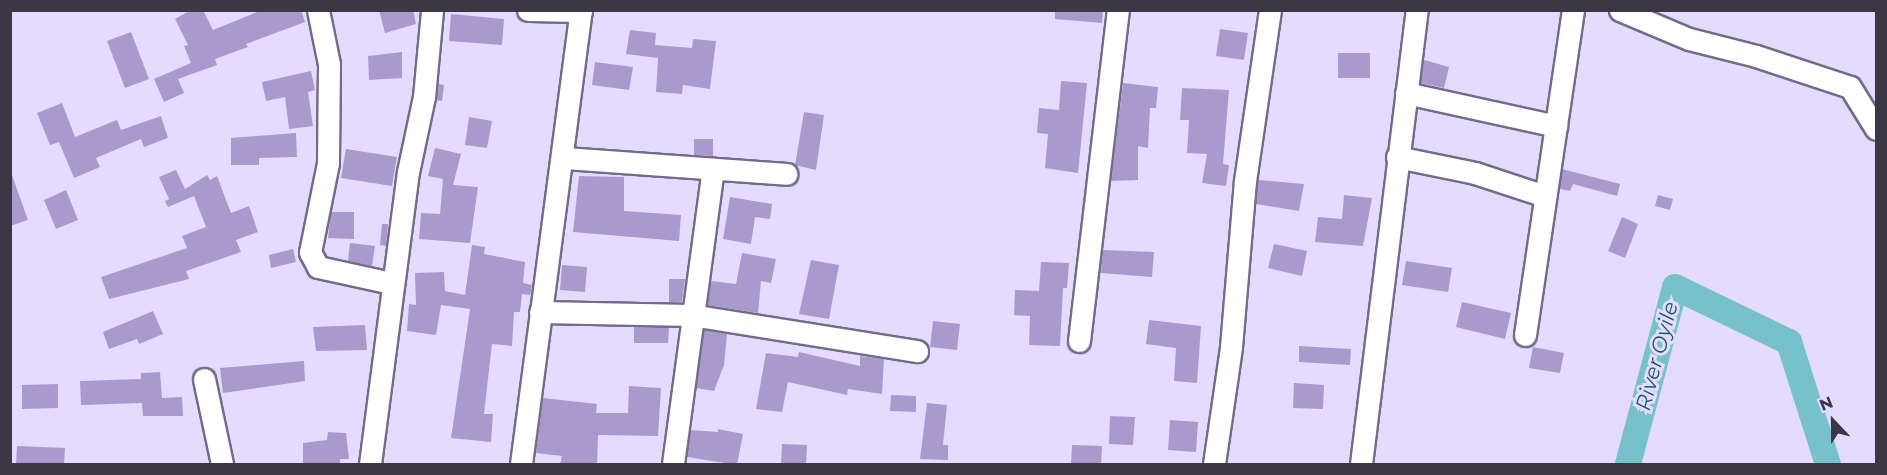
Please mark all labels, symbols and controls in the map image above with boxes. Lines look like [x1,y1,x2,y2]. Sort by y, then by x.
water label: River Oyile [1630,299,1684,413]
north arrow [1803,391,1863,451]
text: N [1817,393,1836,415]

